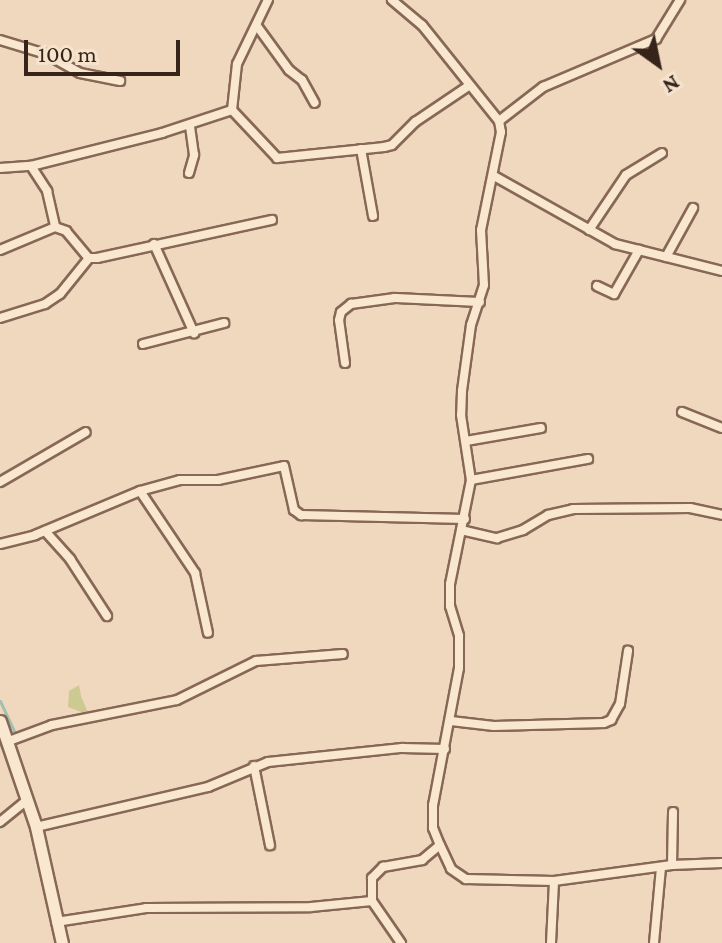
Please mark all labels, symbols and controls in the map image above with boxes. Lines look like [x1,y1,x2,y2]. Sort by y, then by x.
scale bar [28,24,184,74]
north arrow [618,24,698,104]
text: 100 m [38,40,97,67]
text: N [658,70,684,99]

